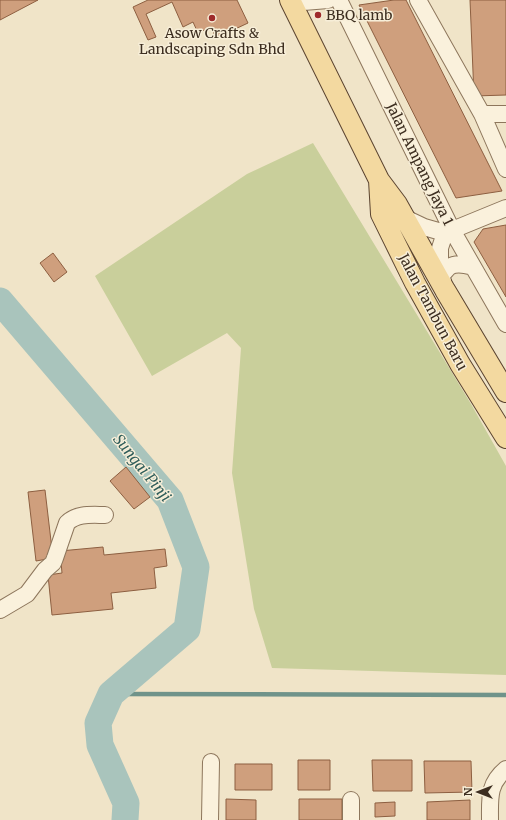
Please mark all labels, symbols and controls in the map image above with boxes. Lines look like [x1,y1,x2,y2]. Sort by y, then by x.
place label: BBQ lamb [326,6,392,24]
marker: BBQ lamb [313,10,323,20]
marker: Asow Crafts & Landscaping Sdn Bhd [207,13,217,23]
place label: Asow Crafts & Landscaping Sdn Bhd [139,24,286,58]
street label: Jalan Ampang Jaya 1 [382,99,458,229]
street label: Jalan Tambun Baru [394,250,471,374]
water label: Sungai Pinji [109,430,175,505]
north arrow [458,772,498,812]
text: N [461,787,475,796]

